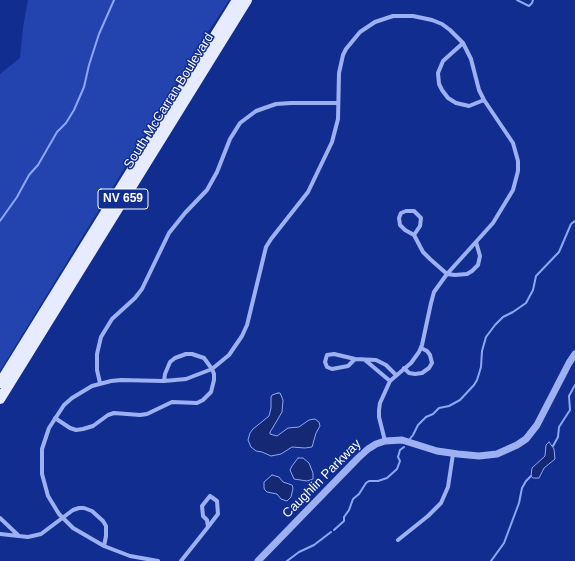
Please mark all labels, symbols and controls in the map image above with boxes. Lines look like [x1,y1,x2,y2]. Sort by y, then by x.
street label: South McCarran Boulevard [121,30,217,172]
road number: NV 659 [98,189,148,209]
street label: Caughlin Parkway [279,436,365,522]

